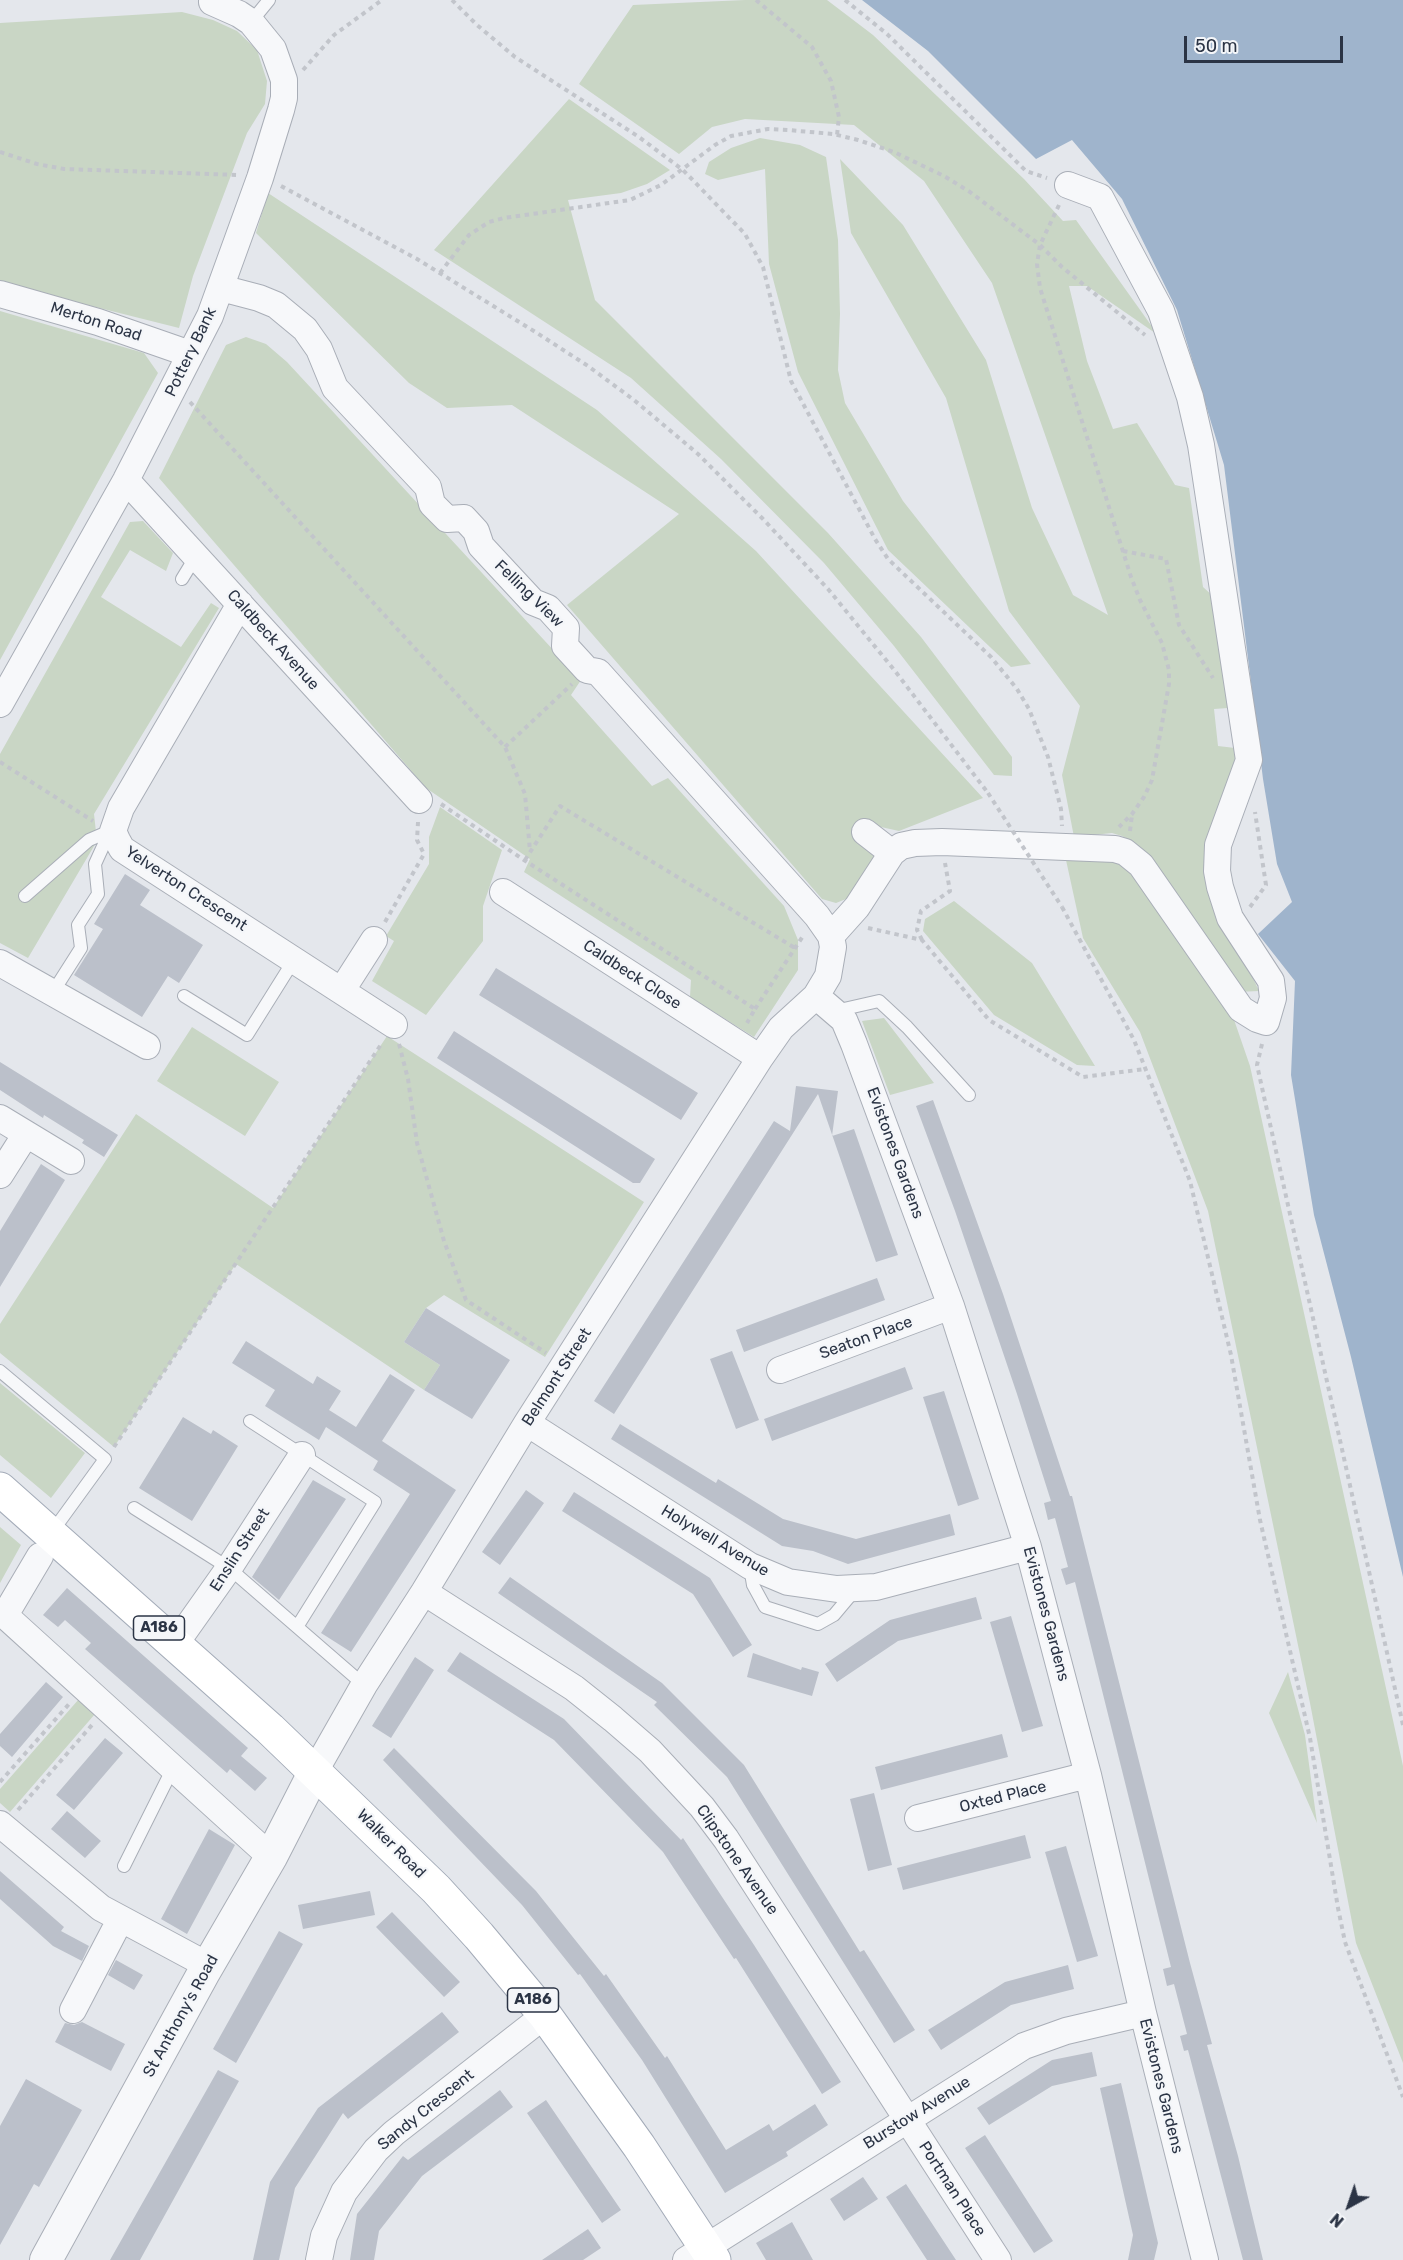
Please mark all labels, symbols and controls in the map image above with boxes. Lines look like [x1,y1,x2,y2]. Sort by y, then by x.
scale bar [1187,24,1346,62]
text: 50 m [1195,35,1238,57]
street label: Merton Road [48,298,144,346]
street label: Pottery Bank [161,304,221,400]
street label: Felling View [490,556,568,632]
street label: Caldbeck Avenue [223,586,323,694]
street label: Yelverton Crescent [121,842,251,936]
street label: Caldbeck Close [579,936,685,1014]
street label: Evistones Gardens [862,1085,928,1221]
street label: Seaton Place [817,1312,915,1364]
street label: Belmont Street [518,1324,596,1430]
street label: Holywell Avenue [657,1501,773,1581]
street label: Enslin Street [206,1505,274,1595]
street label: Evistones Gardens [1019,1545,1073,1683]
road number: A186 [134,1616,184,1640]
street label: Oxted Place [958,1777,1048,1817]
street label: Clipstone Avenue [692,1801,782,1919]
street label: Walker Road [352,1805,430,1883]
street label: St Anthony's Road [139,1951,223,2081]
road number: A186 [508,1988,558,2012]
street label: Evistones Gardens [1135,2016,1187,2156]
street label: Sandy Crescent [374,2065,478,2155]
street label: Burstow Avenue [860,2072,974,2154]
street label: Portman Place [914,2138,990,2240]
north arrow [1319,2176,1379,2236]
text: N [1327,2209,1348,2231]

